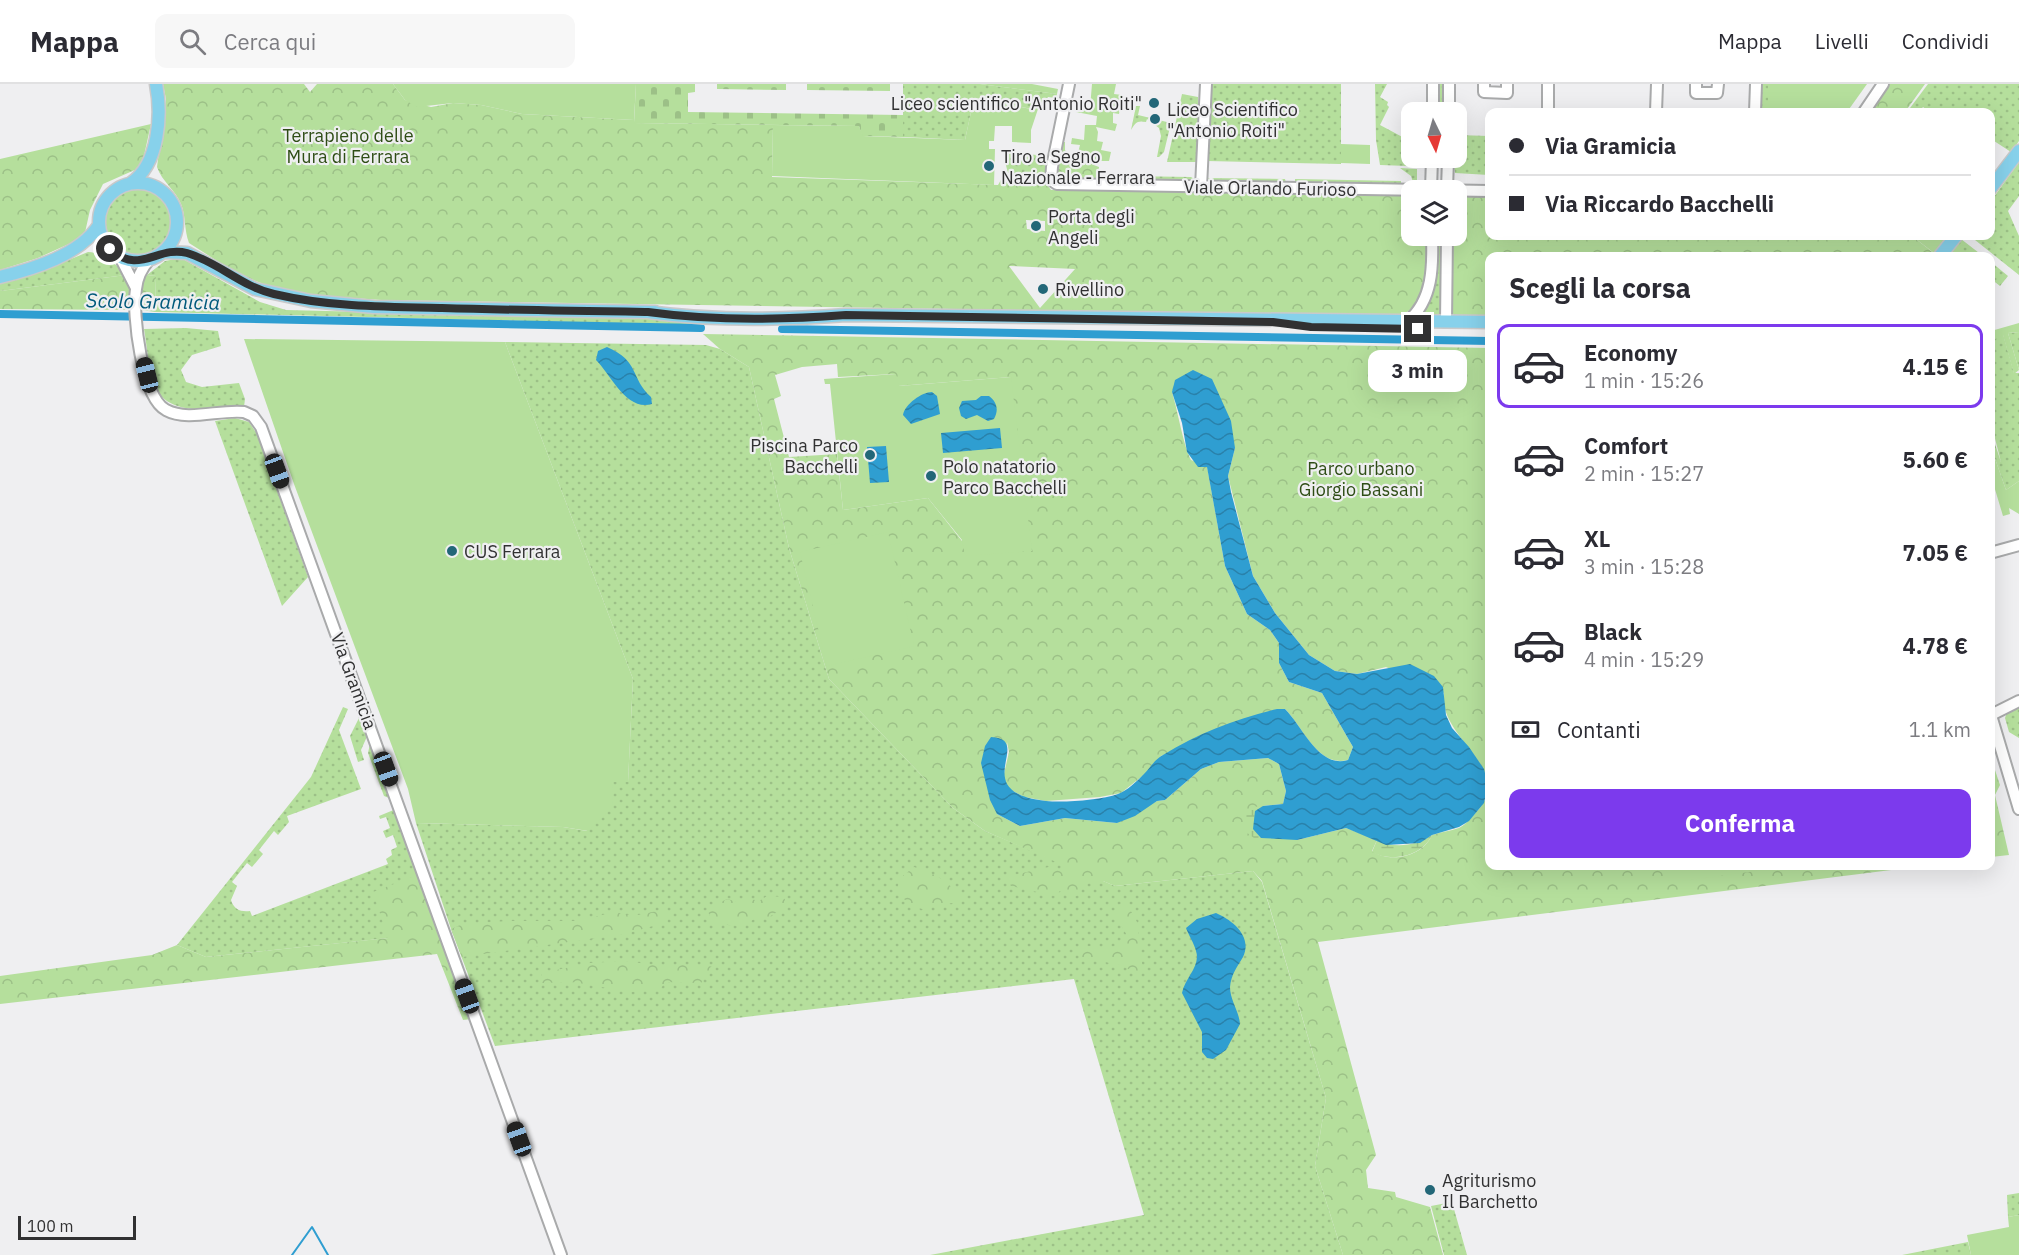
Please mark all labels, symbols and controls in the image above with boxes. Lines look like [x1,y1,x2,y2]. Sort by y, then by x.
search box [155,14,575,68]
text: Mappa [30,23,119,60]
icon: search [176,25,209,58]
text: Cerca qui [224,27,316,56]
text: Mappa [1718,27,1782,55]
text: Livelli [1815,27,1869,55]
text: Condividi [1902,27,1989,55]
place label: Liceo scientifico "Antonio Roiti" [891,92,1142,115]
marker: Liceo scientifico "Antonio Roiti" [1147,96,1161,110]
place label: Liceo Scientifico "Antonio Roiti" [1167,98,1298,142]
north arrow [1401,102,1467,168]
map controls [1401,102,1467,246]
marker: Liceo Scientifico "Antonio Roiti" [1148,112,1162,126]
park label: Terrapieno delle Mura di Ferrara [282,124,414,168]
text: Via Gramicia [1545,131,1676,160]
place label: Tiro a Segno Nazionale - Ferrara [1001,145,1155,189]
marker: Tiro a Segno Nazionale - Ferrara [982,159,996,173]
street label: Viale Orlando Furioso [1183,175,1357,201]
button: layers [1401,180,1467,246]
text: Via Riccardo Bacchelli [1545,189,1774,218]
place label: Porta degli Angeli [1048,205,1135,249]
marker: Porta degli Angeli [1029,219,1043,233]
route start [96,235,123,262]
text: Scegli la corsa [1509,270,1691,305]
place label: Rivellino [1055,278,1124,301]
marker: Rivellino [1036,282,1050,296]
water label: Scolo Gramicia [86,286,220,316]
route end [1404,315,1431,342]
text: Economy [1584,338,1678,367]
icon: car [1512,339,1566,393]
callout: 3 min [1368,350,1468,392]
text: 4.15 € [1903,352,1968,381]
car [134,355,160,395]
text: 3 min [1391,357,1444,384]
text: 1 min · 15:26 [1584,367,1704,394]
text: Comfort [1584,431,1668,460]
icon: car [1512,432,1566,486]
place label: Piscina Parco Bacchelli [750,434,858,478]
text: 5.60 € [1903,445,1968,474]
marker: Piscina Parco Bacchelli [863,448,877,462]
car [262,451,292,491]
place label: Polo natatorio Parco Bacchelli [943,455,1067,499]
park label: Parco urbano Giorgio Bassani [1299,457,1423,501]
text: 2 min · 15:27 [1584,460,1704,487]
marker: Polo natatorio Parco Bacchelli [924,469,938,483]
text: XL [1584,524,1610,553]
icon: car [1512,525,1566,579]
text: 7.05 € [1903,538,1968,567]
place label: CUS Ferrara [464,540,561,563]
marker: CUS Ferrara [445,544,459,558]
text: 3 min · 15:28 [1584,553,1704,580]
text: Black [1584,617,1642,646]
icon: car [1512,618,1566,672]
street label: Via Gramicia [326,629,382,733]
text: 4.78 € [1903,631,1968,660]
text: 4 min · 15:29 [1584,646,1704,673]
icon: cash [1509,713,1542,746]
text: Contanti [1557,715,1641,744]
text: 1.1 km [1909,716,1971,743]
car [371,749,401,789]
button: Conferma [1509,789,1971,858]
car [452,976,482,1016]
car [504,1119,534,1159]
place label: Agriturismo Il Barchetto [1442,1169,1538,1213]
marker: Agriturismo Il Barchetto [1423,1183,1437,1197]
scale bar [18,1213,136,1240]
text: 100 m [27,1216,74,1236]

